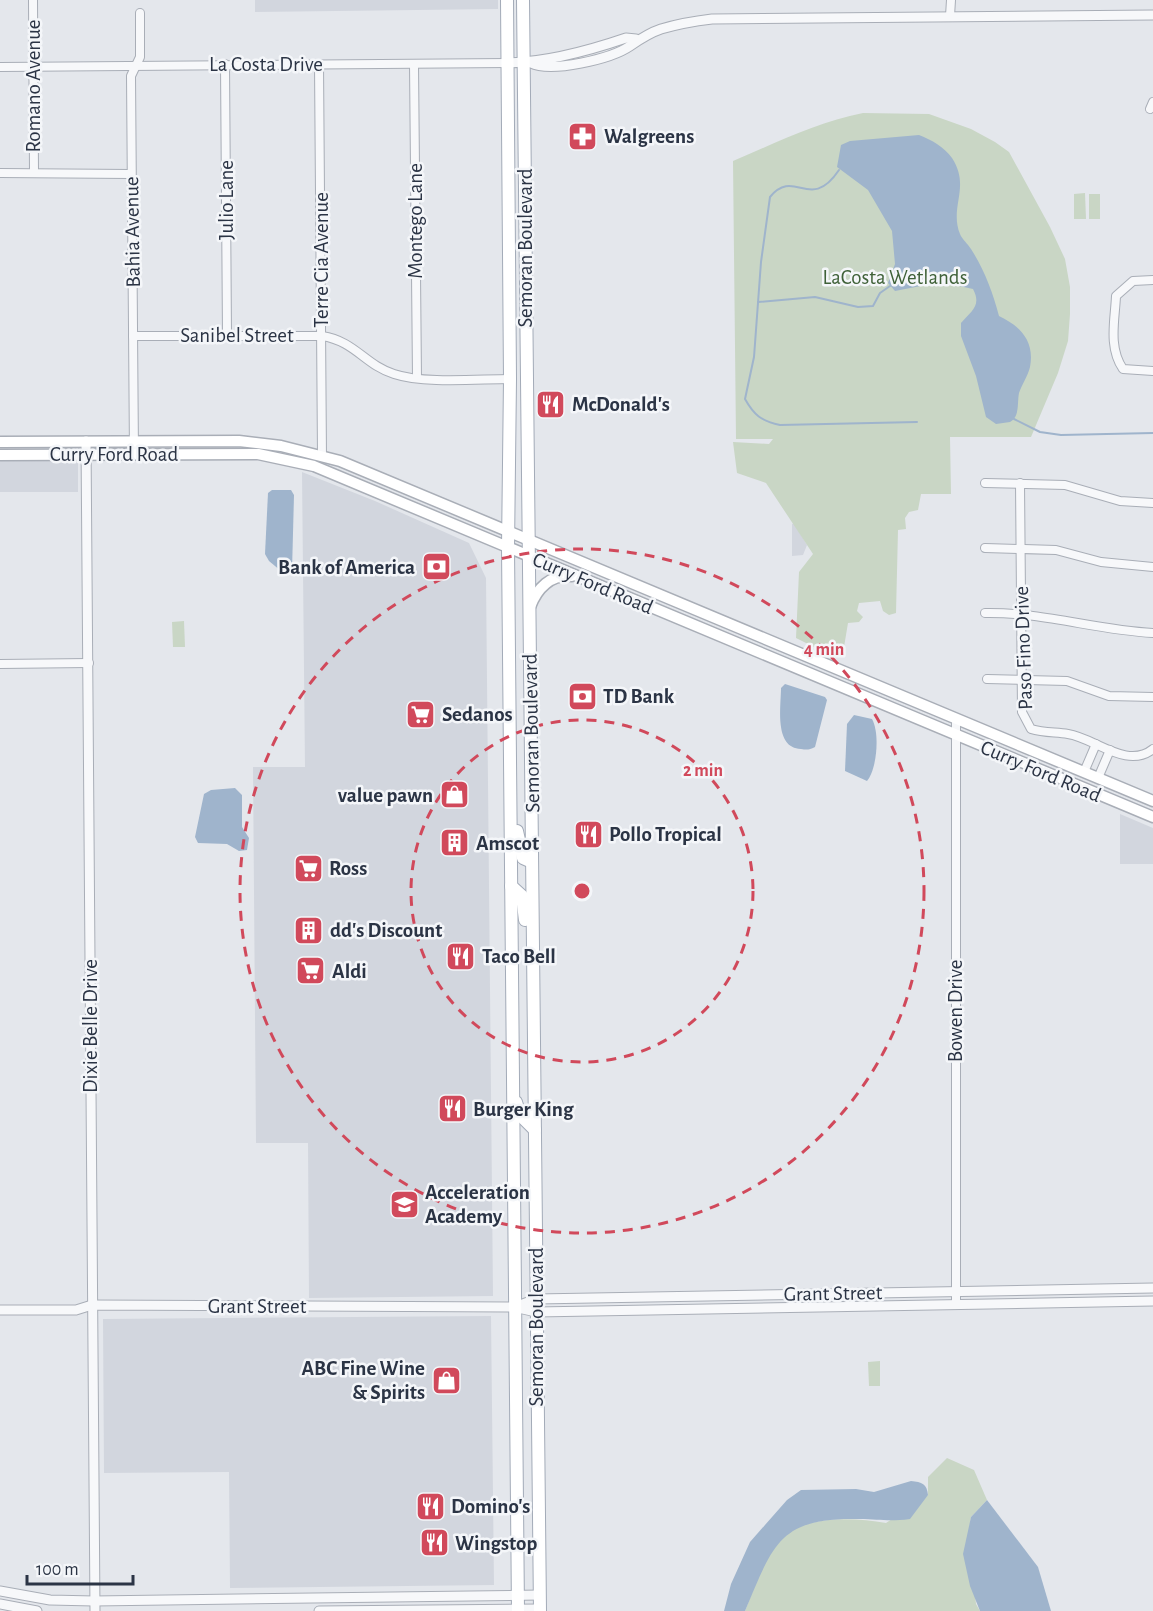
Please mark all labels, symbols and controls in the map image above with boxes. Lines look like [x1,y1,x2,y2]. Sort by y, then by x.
street label: Romano Avenue [23,19,44,153]
street label: La Costa Drive [209,54,323,75]
pharmacy icon: Walgreens [567,120,599,152]
place label: Walgreens [604,126,694,147]
street label: Julio Lane [216,160,237,240]
street label: Montego Lane [405,163,426,279]
street label: Semoran Boulevard [515,168,536,328]
street label: Bahia Avenue [121,176,144,288]
street label: Terre Cia Avenue [311,192,332,328]
park label: LaCosta Wetlands [823,267,967,288]
street label: Sanibel Street [180,325,294,346]
restaurant icon: McDonald's [535,388,567,420]
place label: McDonald's [572,394,670,415]
street label: Curry Ford Road [50,444,178,465]
street label: Curry Ford Road [529,549,656,618]
bank icon: Bank of America [420,551,452,583]
place label: Bank of America [278,557,415,578]
street label: Paso Fino Drive [1011,586,1036,710]
text: 4 min [804,641,844,659]
street label: Semoran Boulevard [520,653,543,813]
bank icon: TD Bank [566,680,598,712]
place label: TD Bank [603,686,675,707]
supermarket icon: Sedanos [405,698,437,730]
place label: Sedanos [442,704,513,725]
street label: Curry Ford Road [977,737,1104,806]
text: 2 min [683,762,723,780]
shop icon: value pawn [438,779,470,811]
place label: value pawn [338,785,433,806]
restaurant icon: Pollo Tropical [572,818,604,850]
place label: Pollo Tropical [609,824,722,845]
building icon: Amscot [439,827,471,859]
place label: Amscot [476,833,539,854]
supermarket icon: Ross [292,852,324,884]
place label: Ross [329,858,367,879]
centre of rings [572,881,592,901]
building icon: dd's Discount [293,914,325,946]
place label: dd's Discount [330,920,442,941]
restaurant icon: Taco Bell [445,940,477,972]
place label: Taco Bell [482,946,556,967]
supermarket icon: Aldi [295,955,327,987]
street label: Dixie Belle Drive [80,959,101,1093]
street label: Bowen Drive [945,960,966,1062]
place label: Aldi [332,961,367,982]
restaurant icon: Burger King [436,1093,468,1125]
place label: Burger King [473,1099,574,1120]
place label: Acceleration Academy [425,1182,530,1227]
school or university icon: Acceleration Academy [388,1188,420,1220]
street label: Semoran Boulevard [526,1247,547,1407]
street label: Grant Street [783,1282,883,1305]
street label: Grant Street [208,1296,307,1317]
place label: ABC Fine Wine & Spirits [301,1358,425,1403]
shop icon: ABC Fine Wine & Spirits [430,1364,462,1396]
restaurant icon: Domino's [414,1490,446,1522]
place label: Domino's [451,1496,530,1517]
restaurant icon: Wingstop [418,1527,450,1559]
place label: Wingstop [455,1533,537,1554]
scale bar [27,1548,134,1586]
text: 100 m [36,1561,79,1579]

